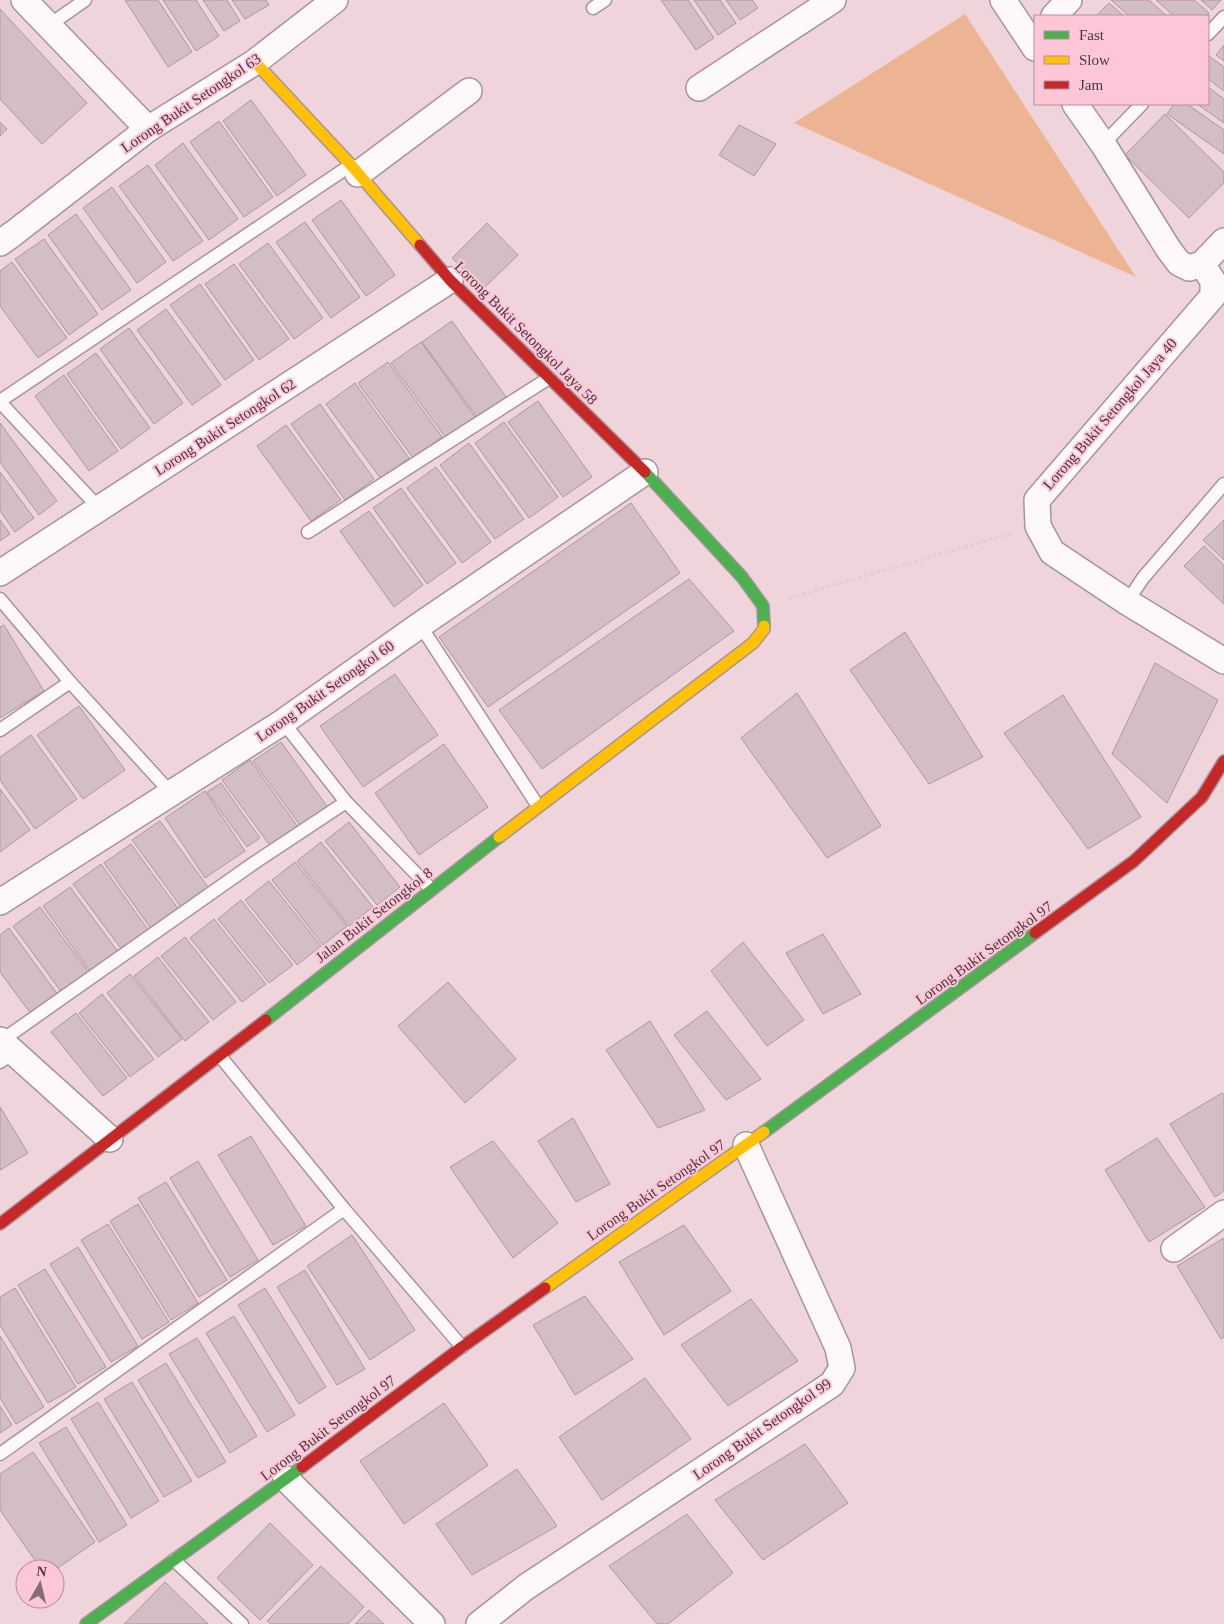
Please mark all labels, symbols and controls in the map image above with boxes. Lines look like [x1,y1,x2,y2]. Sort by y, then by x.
legend [1034,15,1209,105]
text: Fast [1079,27,1105,43]
street label: Lorong Bukit Setongkol 63 [118,50,264,156]
text: Slow [1079,52,1110,68]
text: Jam [1079,77,1103,93]
street label: Lorong Bukit Setongkol Jaya 58 [451,258,601,408]
street label: Lorong Bukit Setongkol Jaya 40 [1040,335,1180,493]
street label: Lorong Bukit Setongkol 62 [152,375,298,479]
street label: Lorong Bukit Setongkol 60 [253,637,397,745]
street label: Jalan Bukit Setongkol 8 [312,864,436,966]
street label: Lorong Bukit Setongkol 97 [913,898,1056,1008]
street label: Lorong Bukit Setongkol 97 [584,1136,728,1244]
street label: Lorong Bukit Setongkol 97 [257,1372,399,1484]
street label: Lorong Bukit Setongkol 99 [690,1375,834,1483]
north arrow [15,1559,65,1609]
text: N [36,1563,48,1580]

